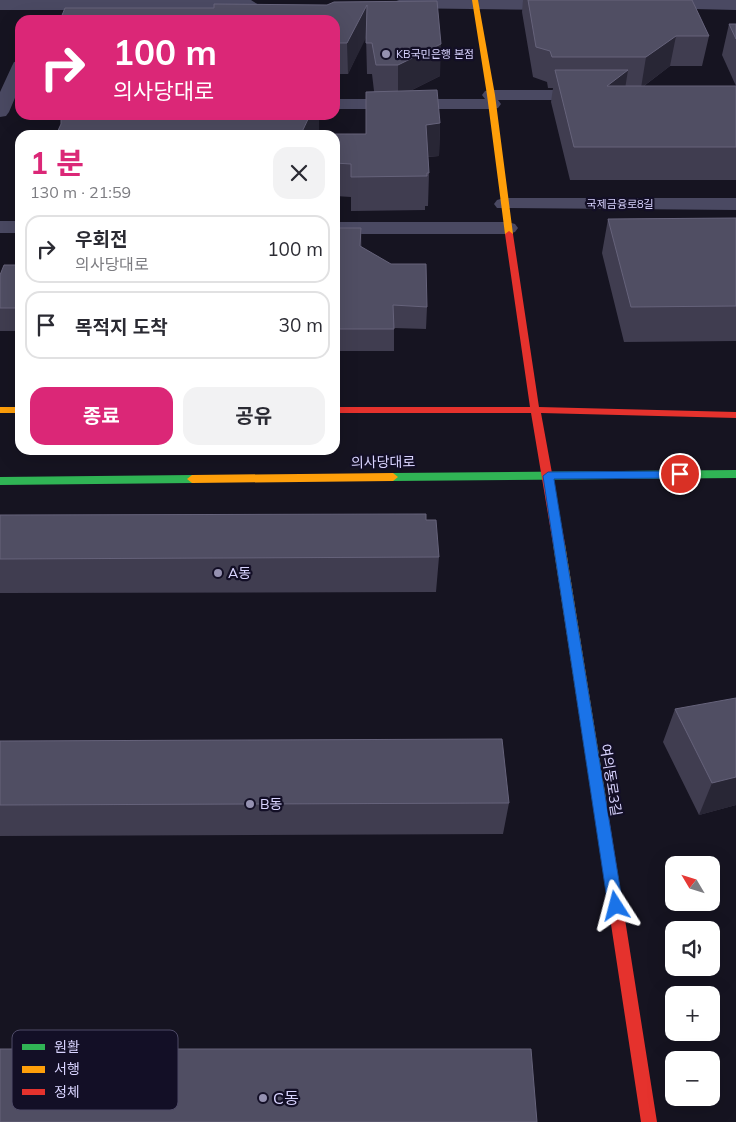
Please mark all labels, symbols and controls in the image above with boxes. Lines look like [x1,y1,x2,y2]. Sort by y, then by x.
text: 100 m [113,30,217,74]
icon: right [30,35,95,100]
place label: KB국민은행 본점 [396,47,474,61]
marker: KB국민은행 본점 [380,48,392,60]
text: 의사당대로 [113,77,214,105]
text: 1 분 [30,144,84,182]
button: close [273,147,325,199]
text: 130 m · 21:59 [30,182,131,202]
street label: 국제금융로8길 [586,197,654,211]
text: 우회전 [75,227,127,251]
icon: right [32,235,60,263]
text: 100 m [267,237,323,261]
text: 의사당대로 [75,254,149,274]
icon: arrive [32,311,60,339]
text: 30 m [279,313,323,337]
text: 목적지 도착 [75,315,168,339]
button: 종료 [30,387,173,445]
button: 공유 [183,387,325,445]
street label: 의사당대로 [351,452,415,472]
pin [659,453,701,495]
icon: arrive [666,460,694,488]
place label: A동 [228,564,251,582]
marker: A동 [212,567,224,579]
street label: 여의동로3길 [596,743,626,817]
place label: B동 [260,795,283,813]
marker: B동 [244,798,256,810]
north arrow [665,856,720,911]
map controls [665,856,720,1106]
position arrow [589,879,641,931]
button: sound [665,921,720,976]
button: + [665,986,720,1041]
legend [12,1030,178,1110]
text: 원활 [54,1038,80,1056]
button: − [665,1051,720,1106]
text: 서행 [54,1060,80,1078]
text: 정체 [54,1083,80,1101]
place label: C동 [273,1088,299,1108]
marker: C동 [257,1092,269,1104]

